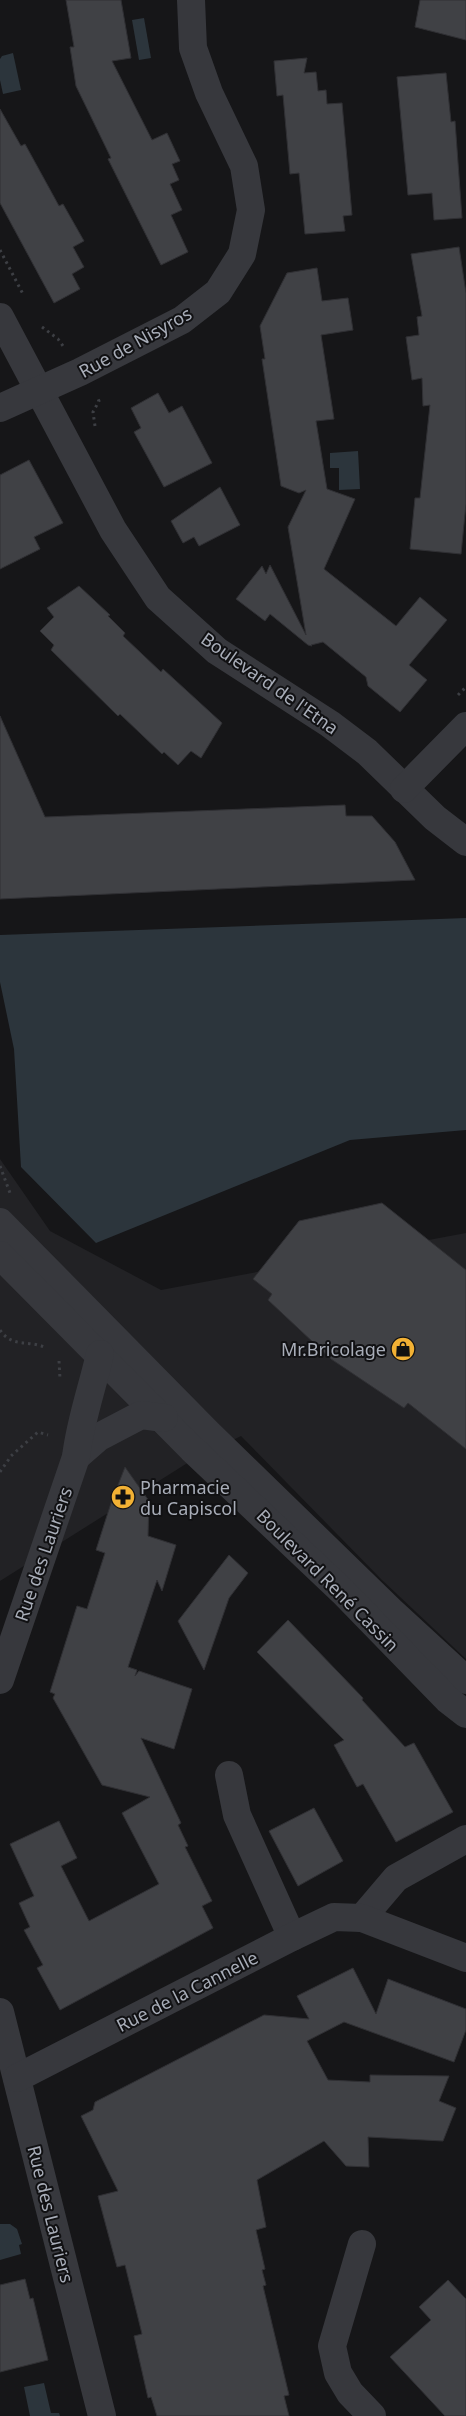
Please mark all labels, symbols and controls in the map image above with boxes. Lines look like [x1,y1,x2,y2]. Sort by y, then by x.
street label: Rue de Nisyros [74,301,196,383]
street label: Boulevard de l'Etna [197,627,343,739]
shop icon: Mr.Bricolage [390,1336,416,1362]
place label: Mr.Bricolage [281,1337,386,1361]
place label: Pharmacie du Capiscol [140,1475,237,1520]
street label: Rue des Lauriers [9,1484,77,1624]
pharmacy icon: Pharmacie du Capiscol [110,1484,136,1510]
street label: Boulevard René Cassin [252,1504,404,1656]
street label: Rue de la Cannelle [112,1945,262,2037]
street label: Rue des Lauriers [22,2143,80,2285]

